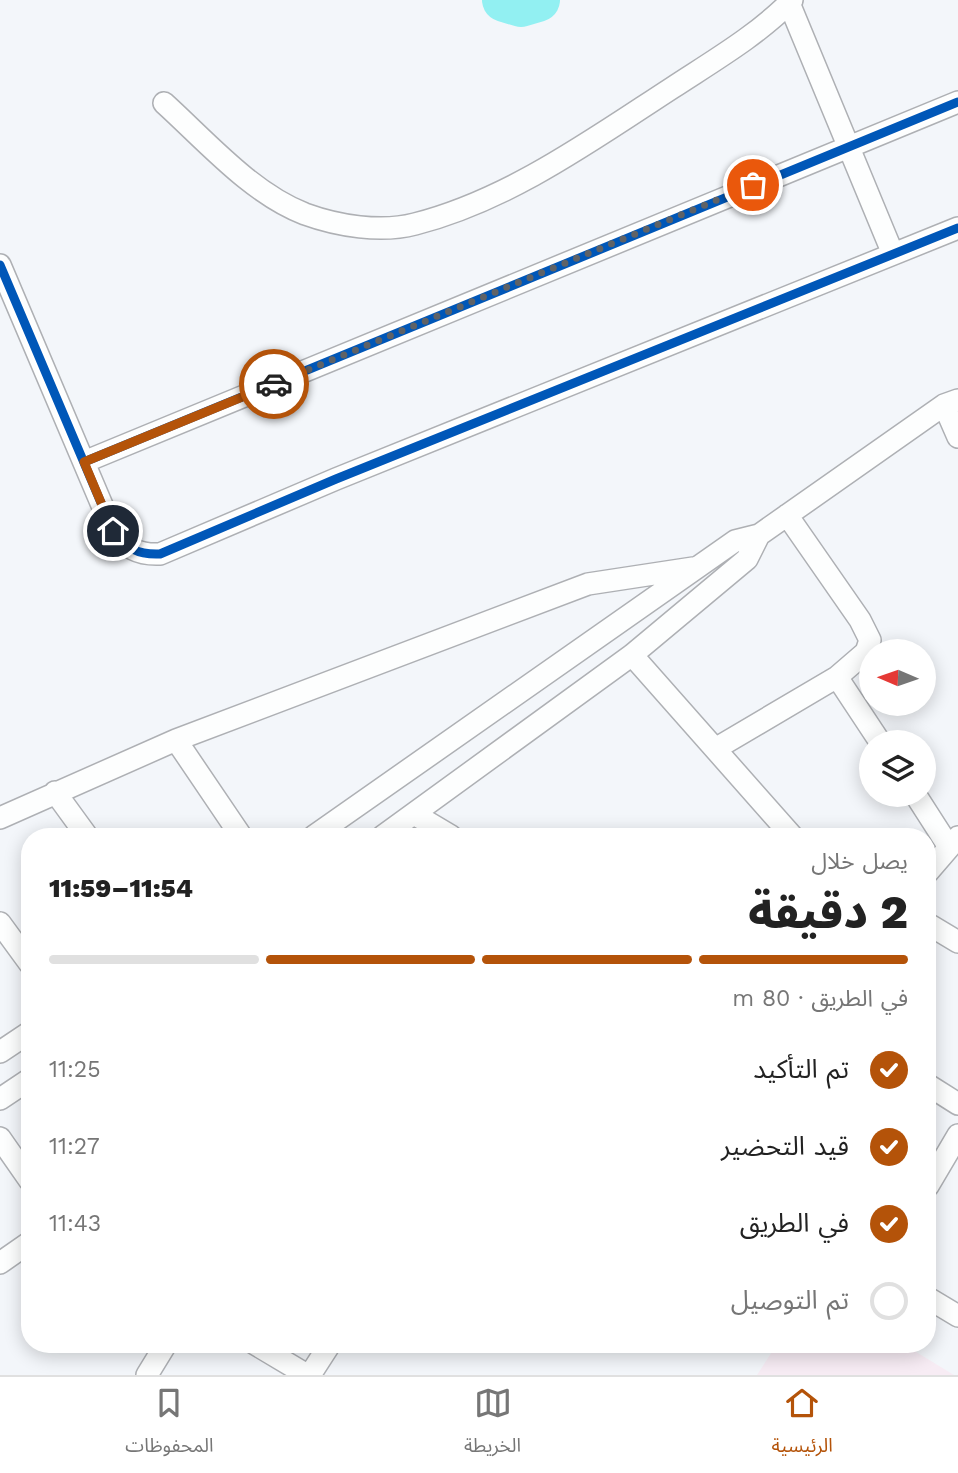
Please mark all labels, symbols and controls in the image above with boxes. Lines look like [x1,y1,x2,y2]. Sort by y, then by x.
pin [723,155,783,215]
icon: bag [734,166,772,204]
courier [239,349,309,419]
icon: car [255,365,293,403]
pin [83,501,143,561]
icon: home [94,512,132,550]
north arrow [859,639,936,716]
map controls [859,639,936,807]
button: layers [859,730,936,807]
text: يصل خلال [811,848,908,875]
text: 11:54–11:59 [49,873,193,903]
text: 2 دقيقة [748,885,908,939]
text: في الطريق · 80 m [732,985,908,1012]
icon: check [870,1051,908,1089]
text: تم التأكيد [753,1054,849,1084]
text: 11:25 [49,1056,101,1083]
icon: check [870,1128,908,1166]
text: قيد التحضير [721,1131,849,1161]
text: 11:27 [49,1133,100,1160]
icon: check [870,1205,908,1243]
text: في الطريق [740,1208,849,1238]
text: 11:43 [49,1210,101,1237]
text: تم التوصيل [731,1285,849,1315]
tab: المحفوظات [125,1384,213,1466]
tab: الخريطة [464,1384,521,1466]
tab: الرئيسية [772,1384,833,1466]

